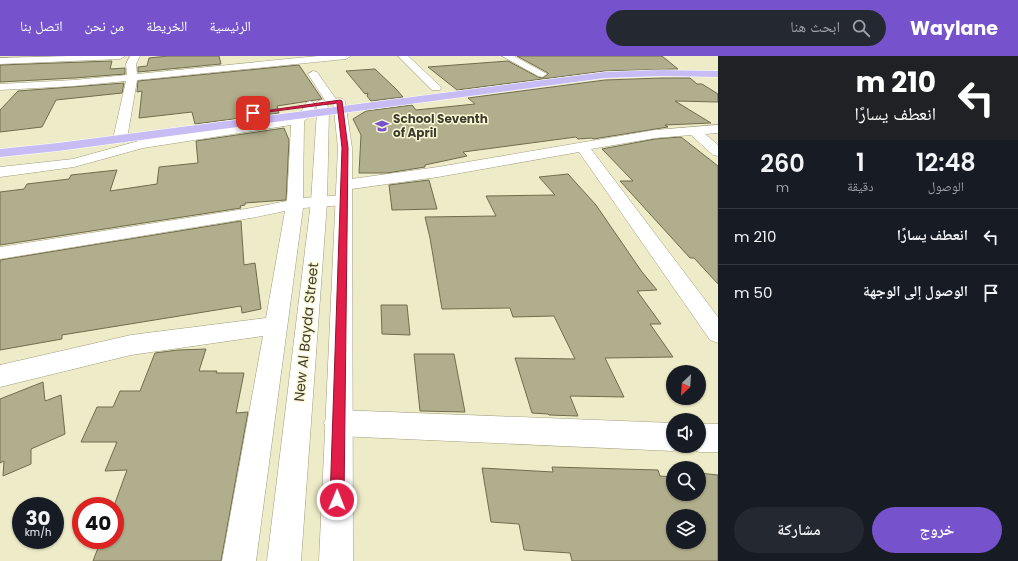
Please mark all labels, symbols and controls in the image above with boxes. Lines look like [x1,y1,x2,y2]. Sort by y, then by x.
search box [606,10,886,46]
text: Waylane [910,15,998,42]
text: اتصل بنا [20,16,63,36]
text: من نحن [85,16,124,36]
text: الخريطة [146,16,187,36]
text: الرئيسية [209,16,251,36]
text: ابحث هنا [790,16,840,37]
icon: search [850,17,872,39]
text: 210 m [856,63,936,102]
icon: left [950,72,1002,124]
pin [236,96,270,130]
text: انعطف يسارًا [855,101,936,126]
icon: arrive [242,102,264,124]
place label: School Seventh of April [393,110,488,141]
school or university icon: School Seventh of April [374,118,390,134]
text: 1 [856,146,865,179]
text: 12:48 [916,146,976,179]
text: 260 [760,147,805,180]
text: دقيقة [847,177,874,196]
text: الوصول [928,177,964,196]
text: m [776,178,789,197]
text: انعطف يسارًا [897,224,968,245]
text: 210 m [734,226,776,247]
icon: left [980,226,1002,248]
street label: New Al Bayda Street [289,261,323,403]
text: الوصول إلى الوجهة [863,280,968,301]
text: 50 m [734,282,772,303]
icon: arrive [980,282,1002,304]
north arrow [666,365,706,405]
map controls [666,365,706,549]
button: sound [666,413,706,453]
button: search [666,461,706,501]
position arrow [316,479,358,521]
speed limit sign: 40 [72,497,124,549]
text: 30 [25,504,51,532]
button: مشاركة [734,507,864,553]
button: خروج [872,507,1002,553]
button: layers [666,509,706,549]
text: km/h [25,525,51,540]

